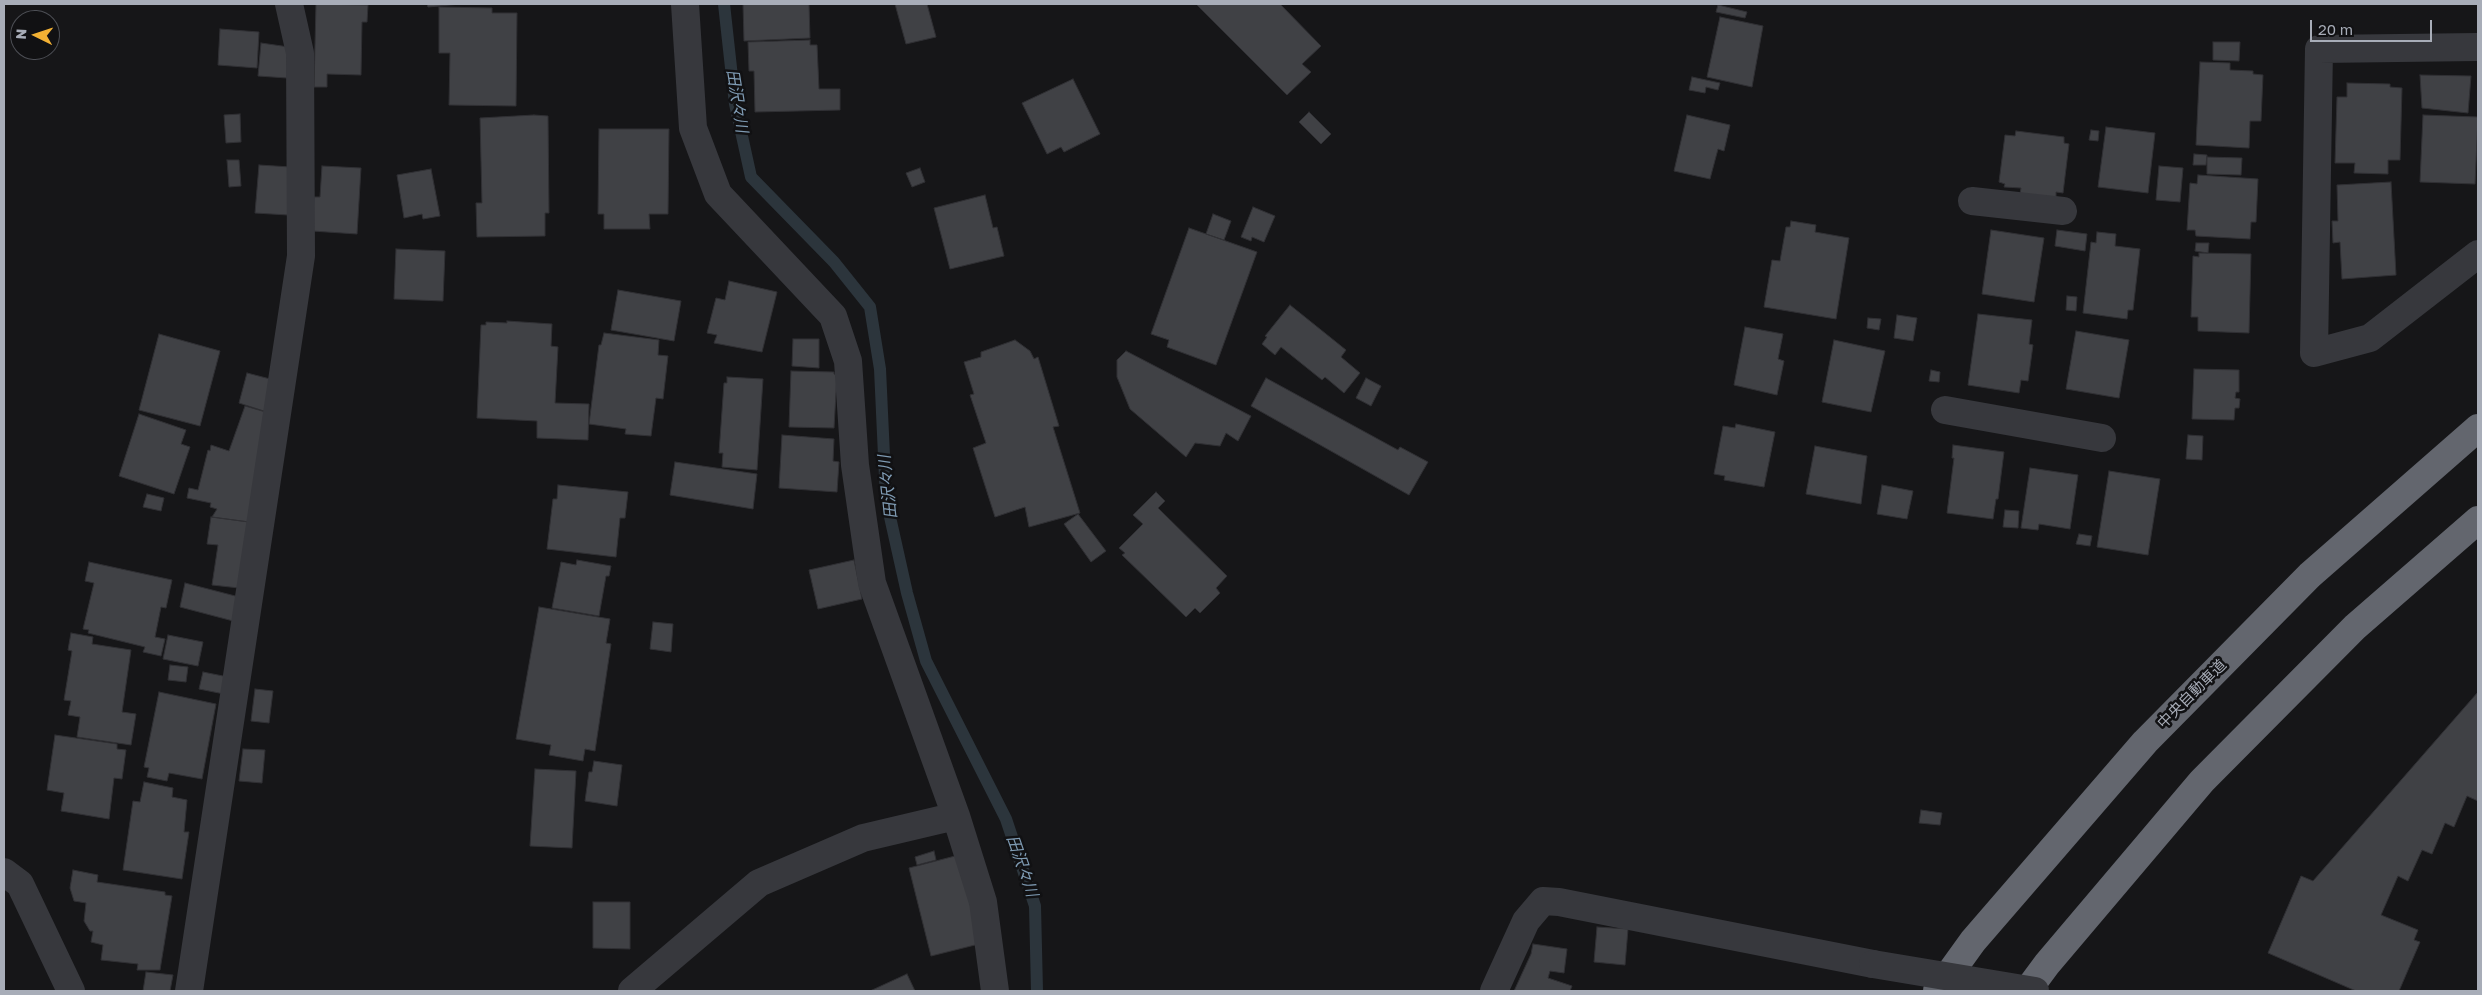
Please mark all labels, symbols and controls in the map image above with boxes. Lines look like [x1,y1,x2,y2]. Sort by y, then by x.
north arrow [10,10,60,60]
scale bar [2312,10,2434,42]
text: 20 m [2318,20,2353,38]
text: N [12,28,29,40]
water label: 田沢々川 [723,68,751,134]
water label: 田沢々川 [875,454,901,520]
street label: 中央自動車道 [2154,656,2230,732]
water label: 田沢々川 [1003,833,1041,899]

